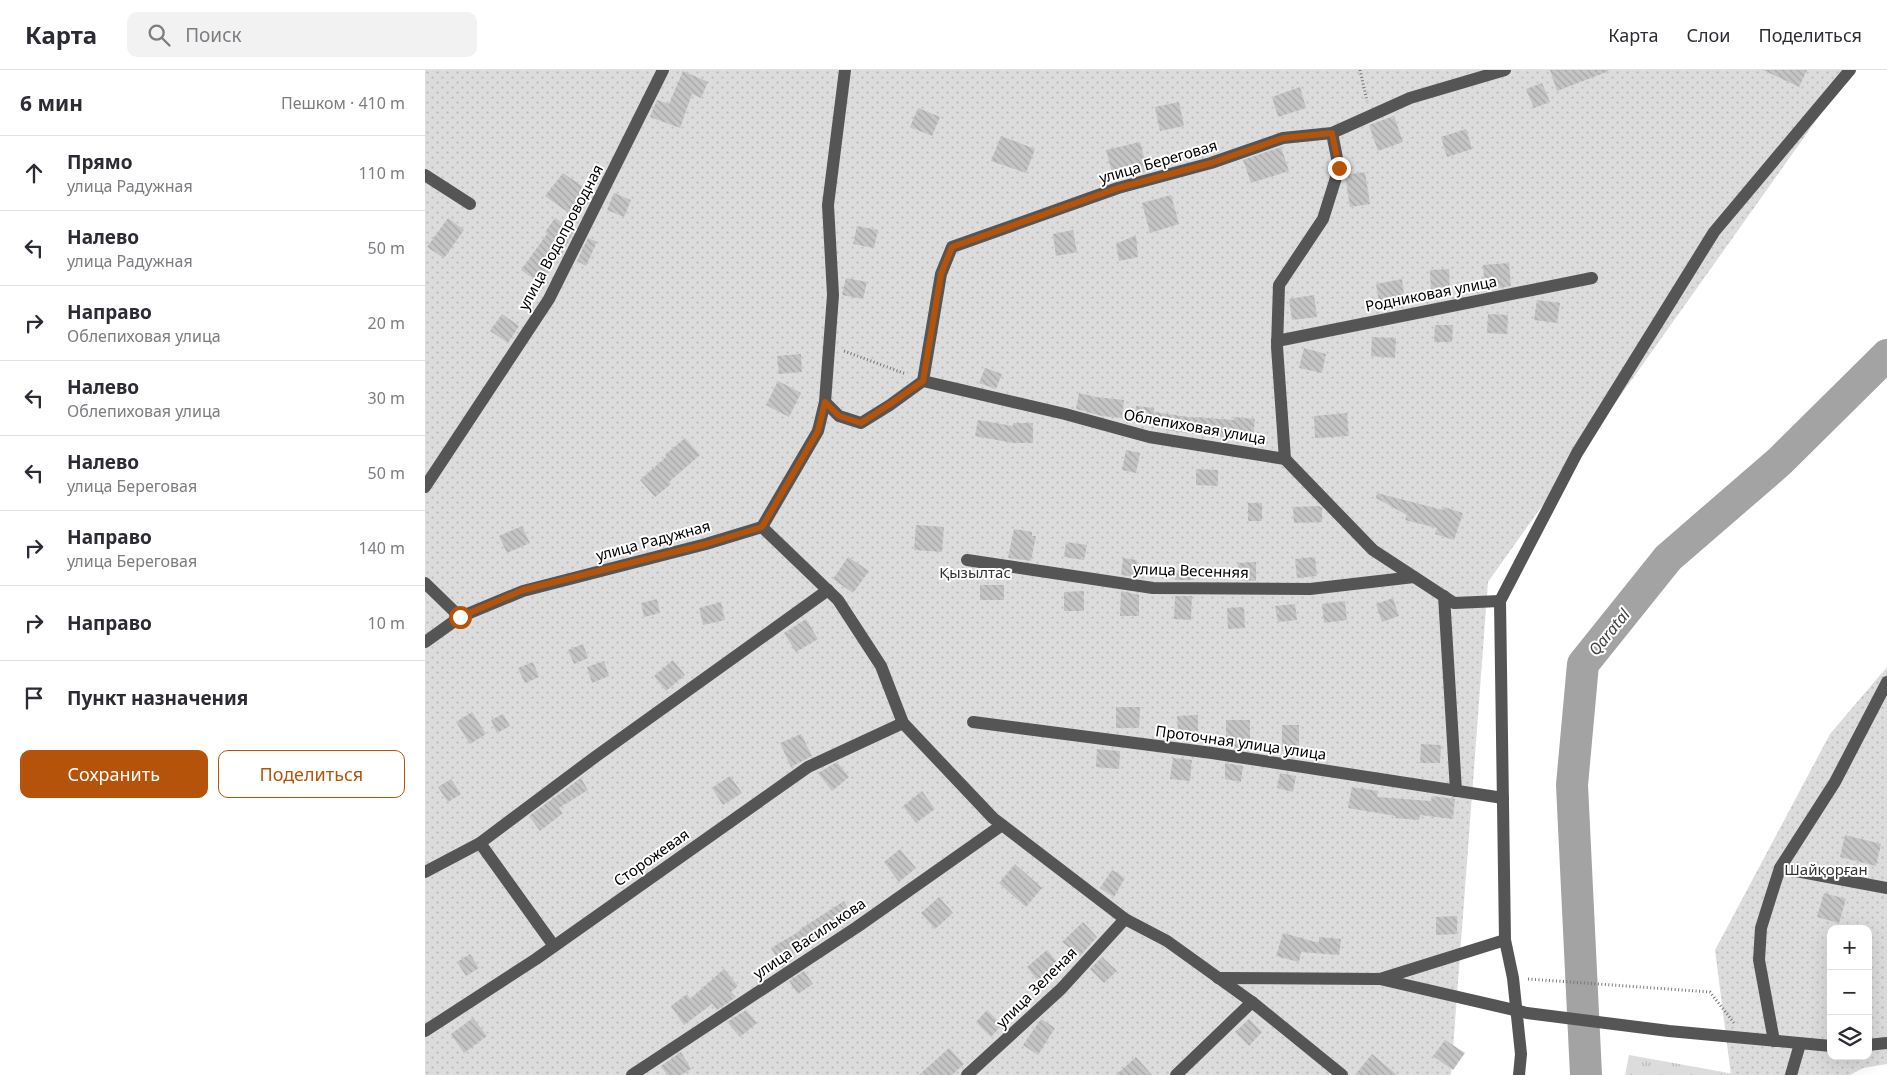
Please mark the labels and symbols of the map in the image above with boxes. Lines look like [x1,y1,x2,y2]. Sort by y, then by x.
street label: улица Береговая [1097,135,1219,187]
route end [1328,157,1351,180]
street label: улица Водопроводная [513,161,607,313]
street label: Родниковая улица [1363,270,1499,316]
street label: Облепиховая улица [1122,404,1268,448]
street label: улица Радужная [594,515,712,565]
street label: улица Весенняя [1133,558,1249,582]
park label: Қызылтас [939,562,1011,582]
water label: Qaratal [1583,603,1635,660]
route start [449,606,472,629]
street label: Проточная улица улица [1154,720,1328,764]
street label: Сторожевая [609,824,693,890]
park label: Шайқорған [1784,859,1868,879]
street label: улица Василькова [749,893,869,983]
street label: улица Зеленая [991,942,1081,1032]

